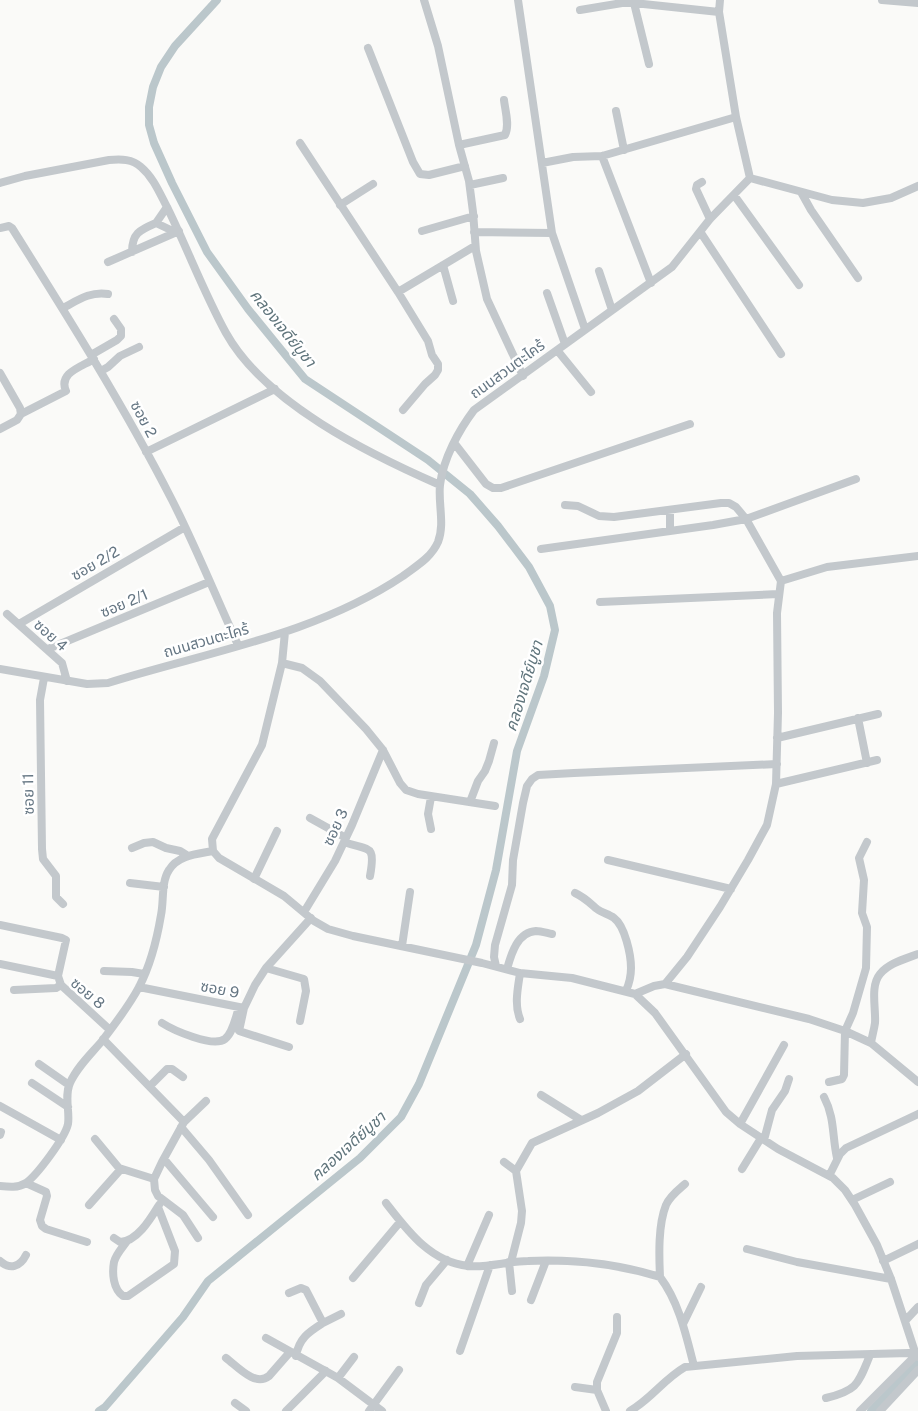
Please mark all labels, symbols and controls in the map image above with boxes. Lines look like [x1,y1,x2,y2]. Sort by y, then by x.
water label: คลองเจดีย์บูชา [245,286,321,372]
street label: ถนนสวนตะไคร้ [466,336,548,402]
street label: ซอย 2 [127,398,161,440]
street label: ซอย 2/2 [68,542,122,584]
street label: ซอย 2/1 [98,585,150,621]
street label: ซอย 4 [31,616,71,654]
street label: ถนนสวนตะไคร้ [161,619,251,660]
water label: คลองเจดีย์บูชา [501,637,548,734]
street label: ซอย 11 [19,773,37,815]
street label: ซอย 3 [319,806,351,848]
street label: ซอย 8 [68,974,108,1012]
street label: ซอย 9 [199,977,241,1001]
water label: คลองเจดีย์บูชา [307,1107,391,1185]

